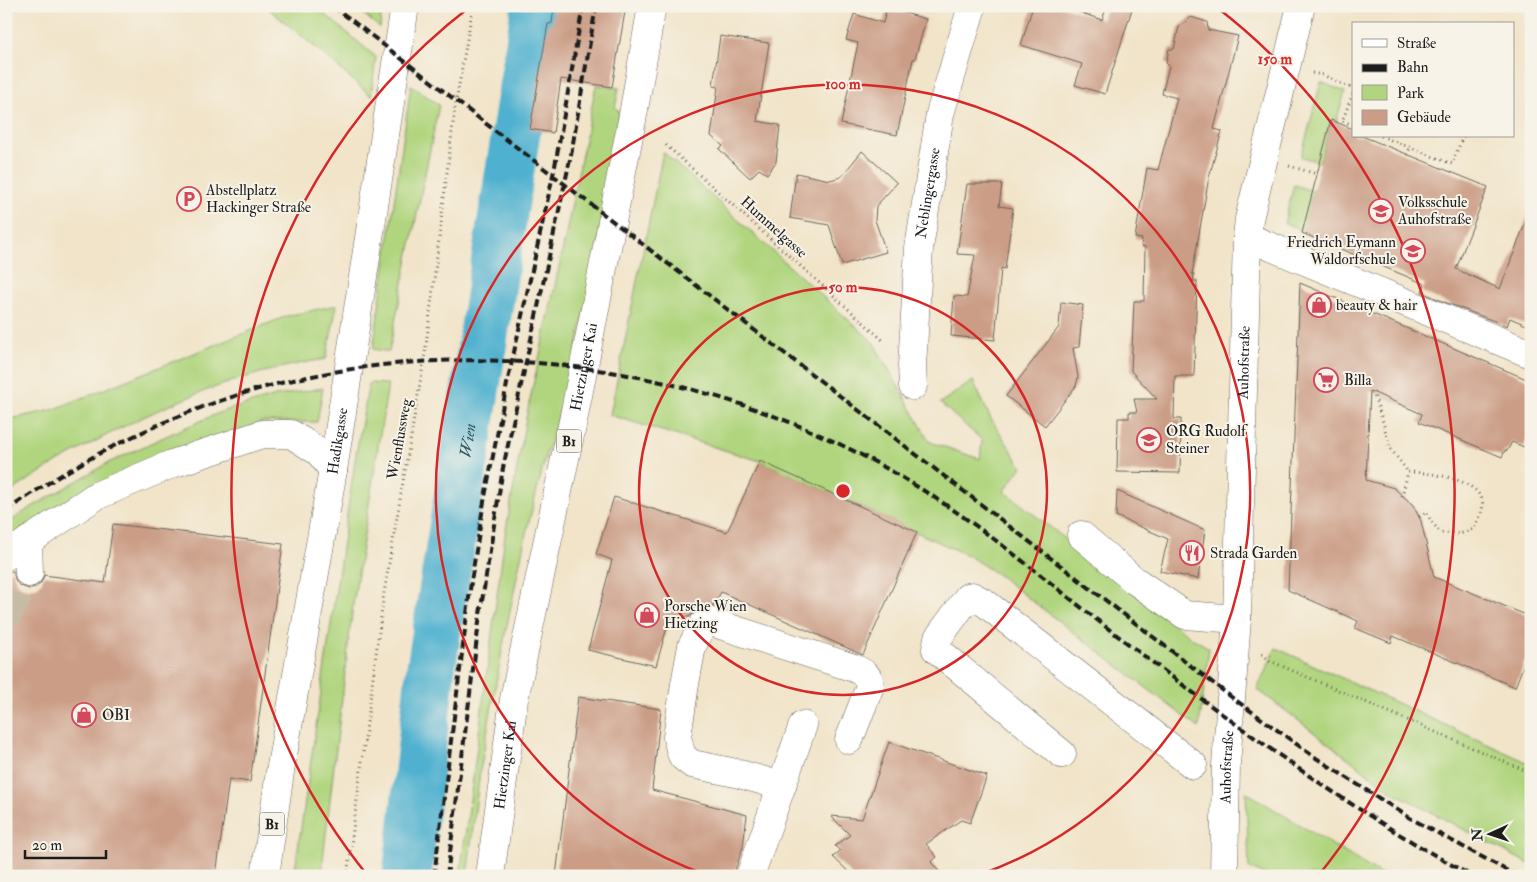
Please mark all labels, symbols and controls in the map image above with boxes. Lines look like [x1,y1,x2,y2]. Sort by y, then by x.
legend [1352,22,1514,138]
text: Straße [1397,34,1436,53]
text: 150 m [1258,50,1292,69]
text: Bahn [1397,58,1429,77]
text: 100 m [825,75,861,94]
text: Park [1397,84,1424,103]
text: Gebäude [1397,108,1451,127]
street label: Neblingergasse [912,146,945,240]
place label: Abstellplatz Hackinger Straße [205,181,311,217]
parking icon: Abstellplatz Hackinger Straße [176,186,202,212]
street label: Hummelgasse [736,192,811,262]
place label: Volksschule Auhofstraße [1397,193,1471,229]
school or university icon: Volksschule Auhofstraße [1368,198,1394,224]
place label: Friedrich Eymann Waldorfschule [1287,233,1396,269]
school or university icon: Friedrich Eymann Waldorfschule [1400,238,1426,264]
text: 50 m [829,278,858,297]
shop icon: beauty & hair [1306,292,1332,318]
place label: beauty & hair [1336,296,1418,315]
street label: Hietzinger Kai [566,321,602,413]
street label: Auhofstraße [1234,326,1255,400]
supermarket icon: Billa [1313,367,1339,393]
place label: Billa [1344,371,1372,390]
street label: Wienflussweg [383,397,416,482]
street label: Hadikgasse [323,407,353,476]
water label: Wien [456,422,481,459]
place label: ORG Rudolf Steiner [1166,422,1248,458]
school or university icon: ORG Rudolf Steiner [1136,427,1162,453]
road number: B1 [556,430,582,452]
centre of rings [834,482,852,500]
restaurant icon: Strada Garden [1179,540,1205,566]
place label: Strada Garden [1210,544,1298,563]
place label: Porsche Wien Hietzing [664,597,747,633]
shop icon: Porsche Wien Hietzing [634,602,660,628]
shop icon: OBI [71,702,97,728]
place label: OBI [102,706,130,725]
street label: Hietzinger Kai [490,719,521,811]
street label: Auhofstraße [1216,730,1239,805]
north arrow [1464,810,1514,860]
road number: B1 [260,812,284,836]
scale bar [25,827,106,859]
text: N [1469,827,1486,842]
text: 20 m [32,836,62,855]

